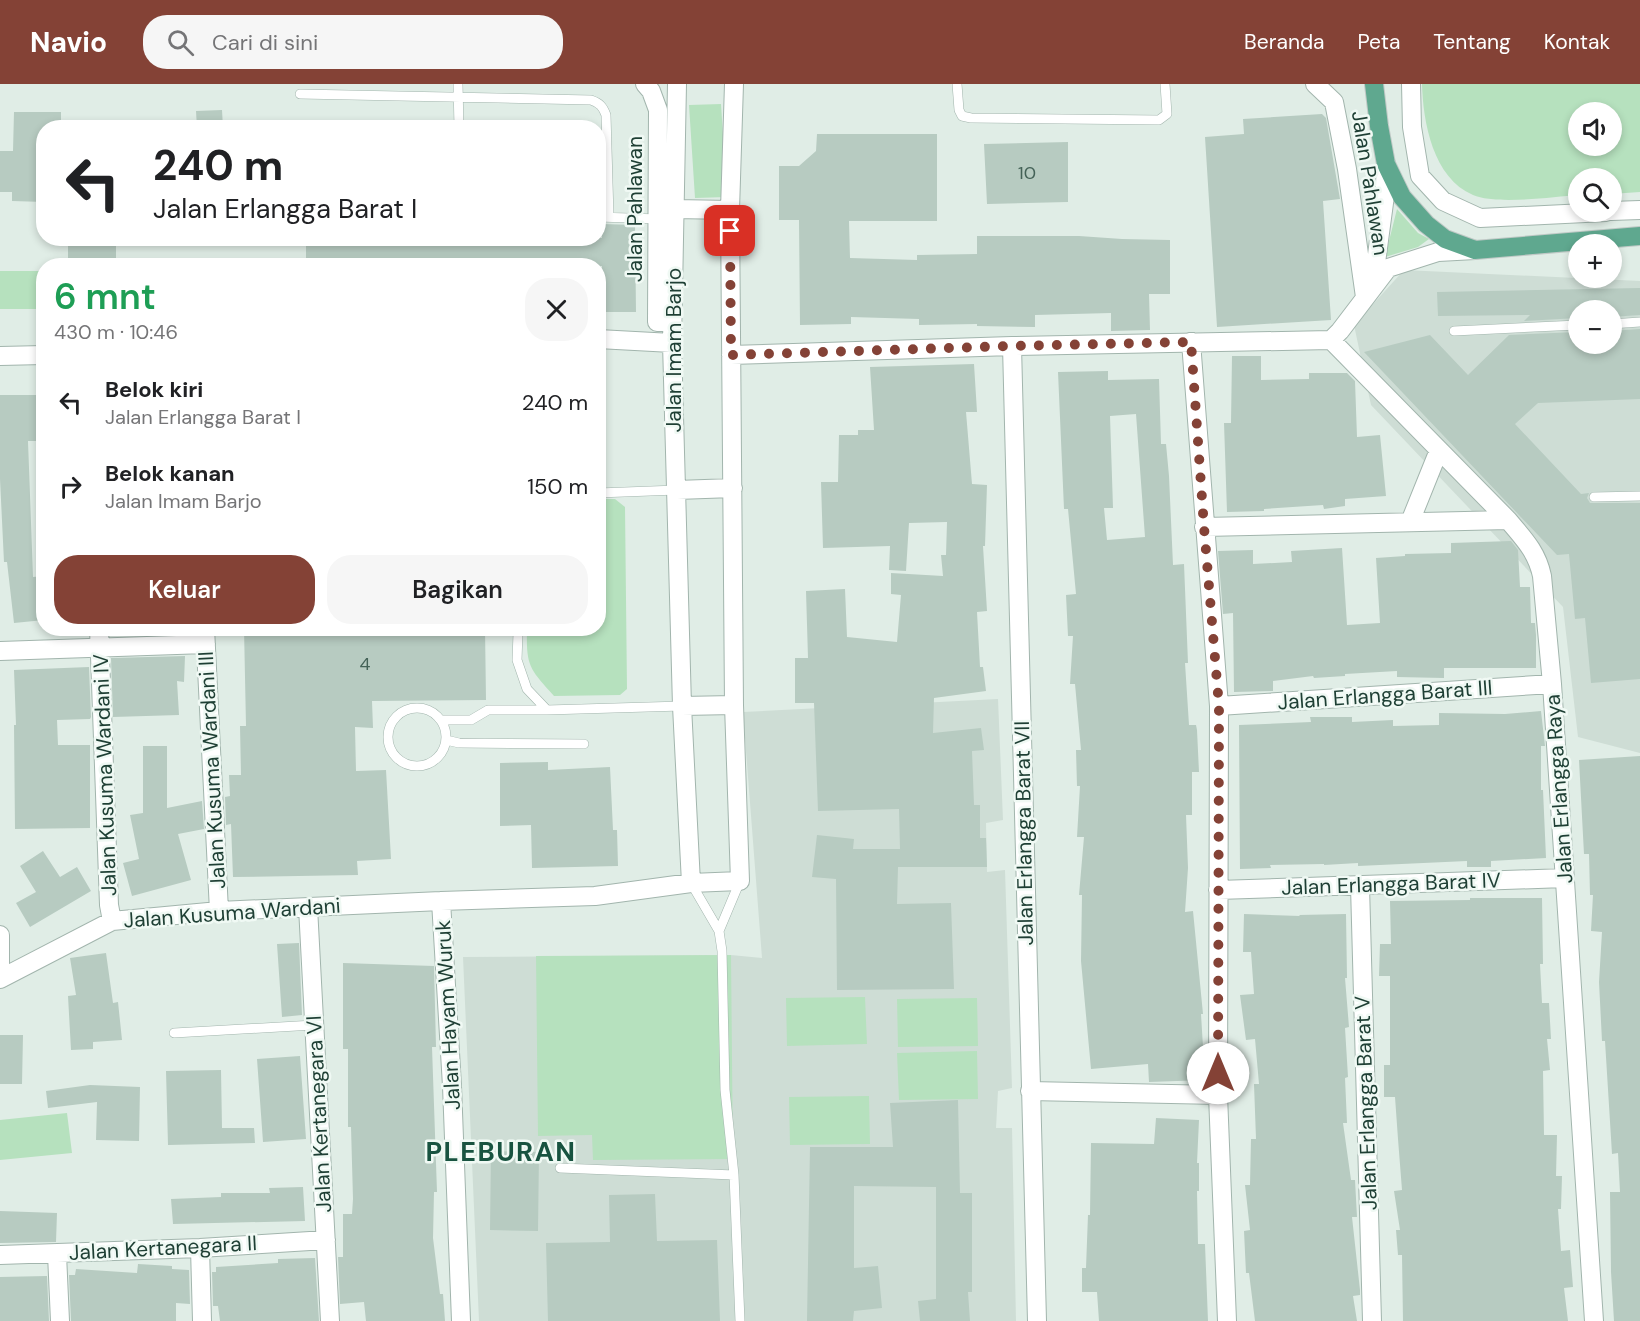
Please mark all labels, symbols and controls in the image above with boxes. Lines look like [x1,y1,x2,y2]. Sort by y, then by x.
search box [143,15,563,69]
text: Navio [30,24,107,61]
icon: search [164,26,197,59]
text: Cari di sini [212,28,318,57]
text: Beranda [1244,28,1325,56]
text: Peta [1358,28,1400,56]
text: Tentang [1433,28,1511,56]
text: Kontak [1544,28,1610,56]
map controls [1568,102,1622,354]
button: sound [1568,102,1622,156]
street label: Jalan Pahlawan [1345,109,1395,257]
street label: Jalan Pahlawan [621,136,649,282]
text: 240 m [153,138,283,193]
icon: left [54,144,132,222]
house number: 10 [1018,161,1036,185]
button: search [1568,168,1622,222]
text: Jalan Erlangga Barat I [153,191,417,226]
pin [704,205,755,256]
icon: arrive [713,214,746,247]
button: + [1568,234,1622,288]
street label: Jalan Imam Barjo [660,268,688,432]
text: 6 mnt [54,273,156,320]
button: close [525,278,588,341]
button: − [1568,300,1622,354]
text: 430 m · 10:46 [54,319,178,345]
text: Belok kiri [105,375,203,404]
icon: left [54,386,87,419]
text: 240 m [522,388,588,417]
text: Jalan Erlangga Barat I [105,404,301,430]
text: Belok kanan [105,459,235,488]
icon: right [54,470,87,503]
text: 150 m [527,472,588,501]
text: Jalan Imam Barjo [105,488,262,514]
button: Keluar [54,555,315,624]
button: Bagikan [327,555,588,624]
street label: Jalan Kusuma Wardani III [192,650,232,890]
house number: 4 [360,652,371,676]
street label: Jalan Kusuma Wardani IV [87,653,123,897]
street label: Jalan Erlangga Barat III [1277,674,1493,716]
street label: Jalan Erlangga Raya [1538,693,1580,885]
street label: Jalan Erlangga Barat VII [1008,720,1040,946]
street label: Jalan Erlangga Barat IV [1281,866,1501,902]
street label: Jalan Kusuma Wardani [122,891,342,935]
street label: Jalan Hayam Wuruk [429,919,467,1111]
street label: Jalan Erlangga Barat V [1348,995,1384,1211]
street label: Jalan Kertanegara VI [300,1015,338,1213]
position arrow [1186,1041,1250,1105]
district label: PLEBURAN [426,1134,576,1169]
street label: Jalan Kertanegara II [68,1229,258,1267]

